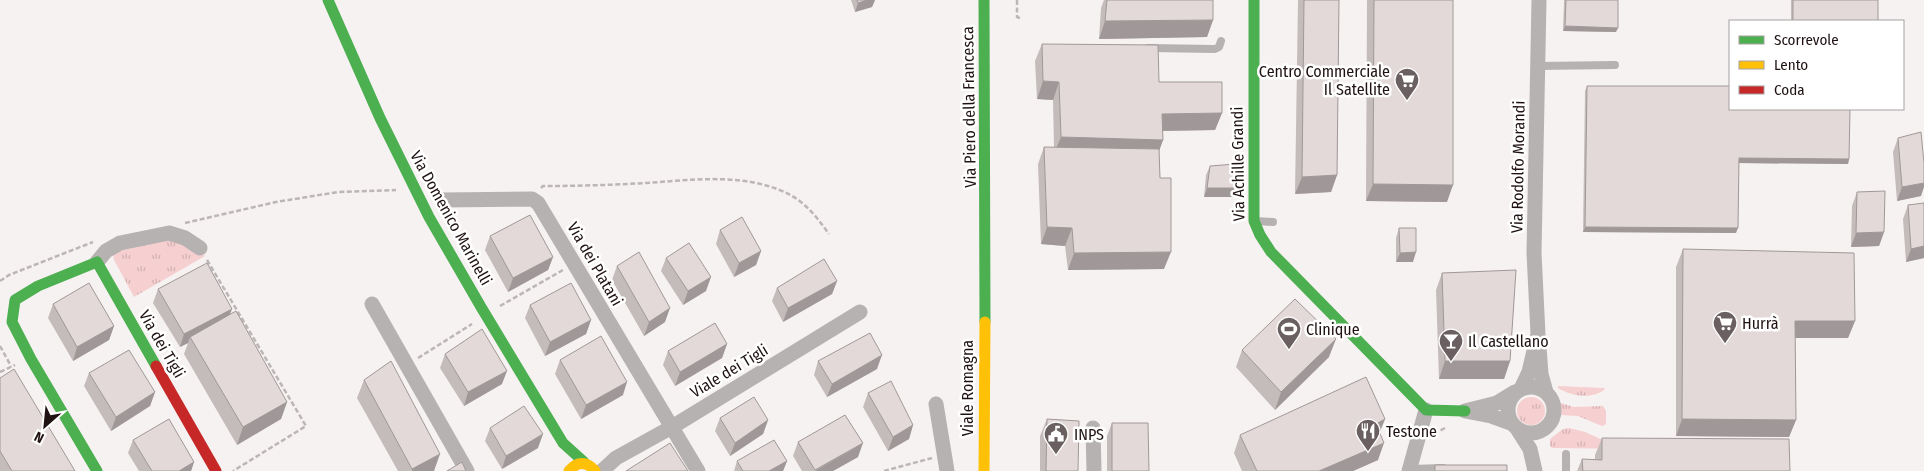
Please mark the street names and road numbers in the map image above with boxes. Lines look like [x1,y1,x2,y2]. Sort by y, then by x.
street label: Via Piero della Francesca [958,26,980,188]
street label: Via Rodolfo Morandi [1507,101,1529,233]
street label: Via Achille Grandi [1228,106,1248,222]
street label: Via Domenico Marinelli [406,148,496,288]
street label: Via dei Platani [563,219,627,309]
street label: Via dei Tigli [135,307,189,381]
street label: Viale dei Tigli [687,340,771,402]
street label: Viale Romagna [958,340,977,436]

